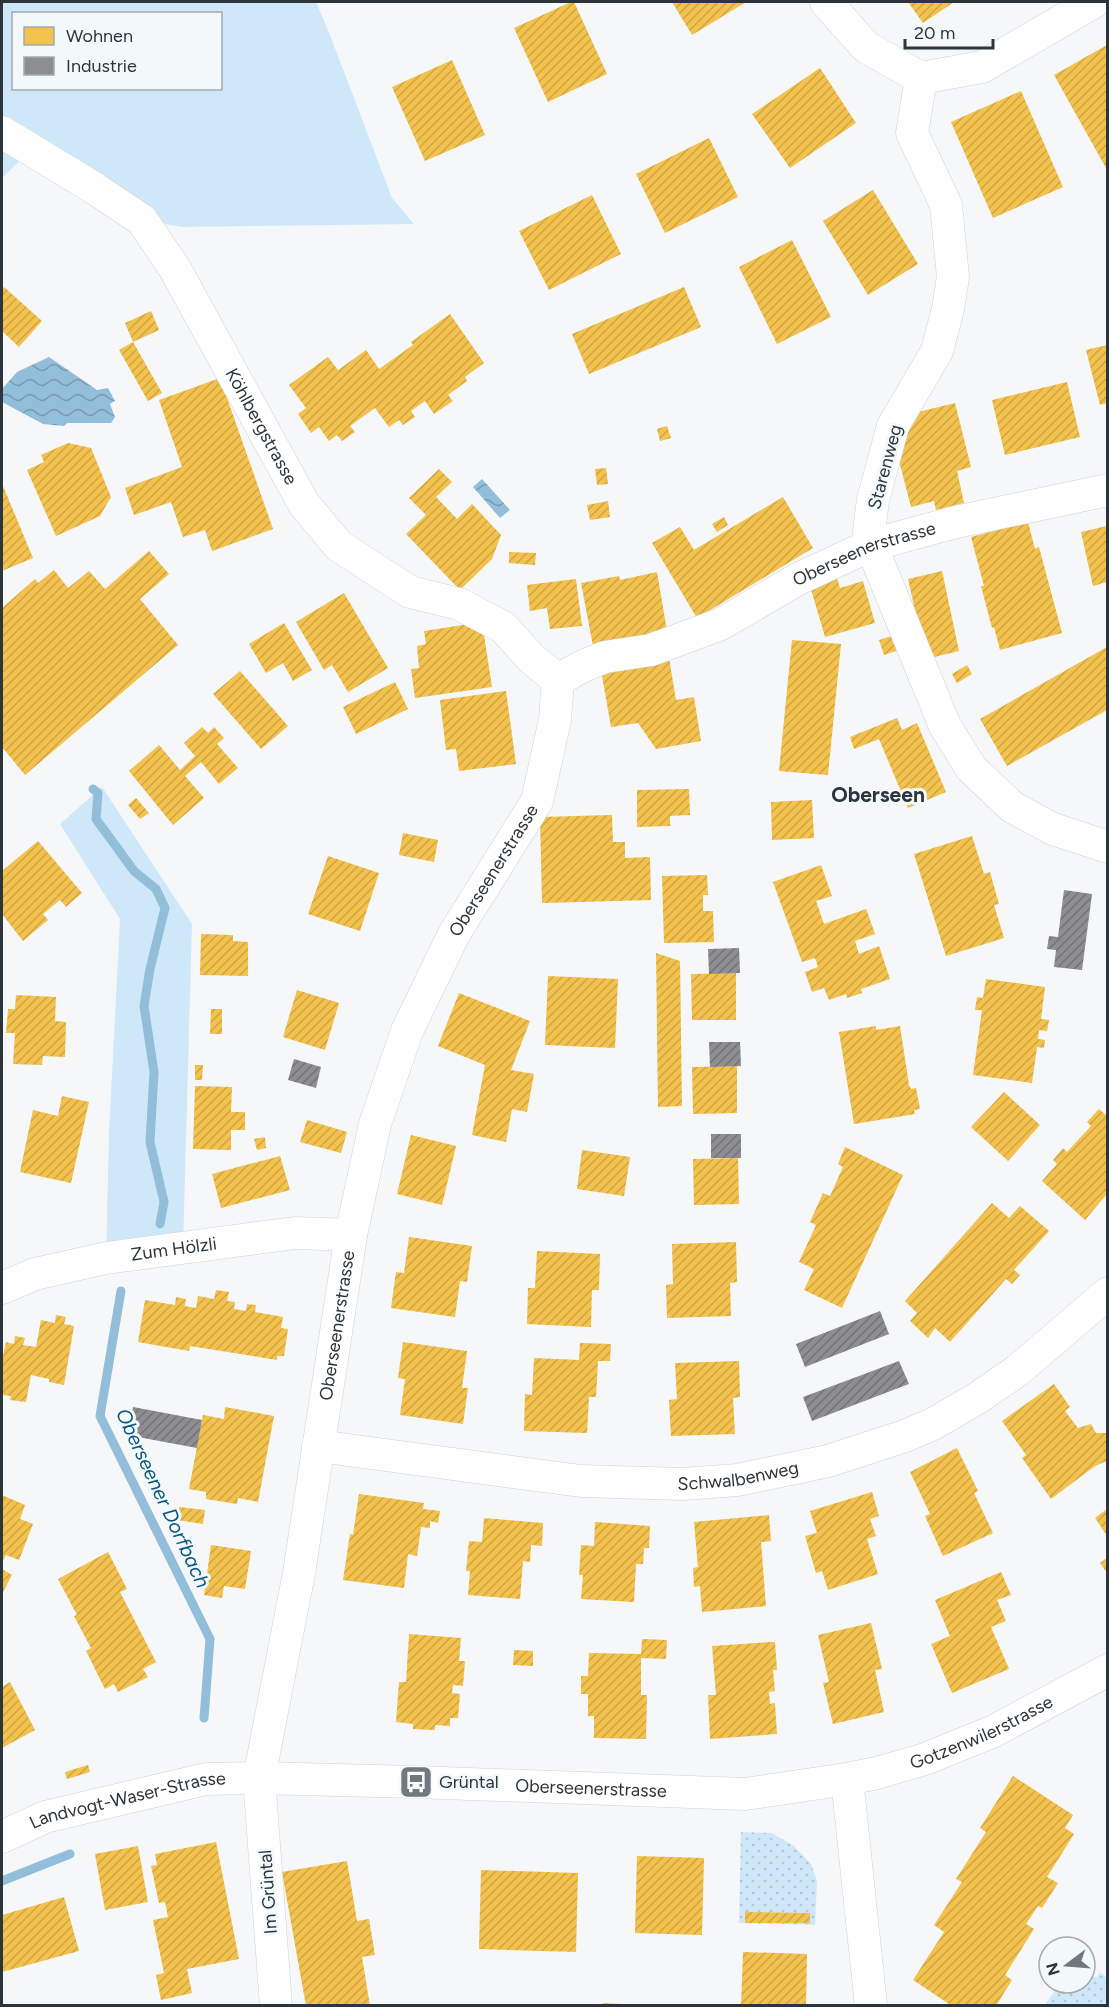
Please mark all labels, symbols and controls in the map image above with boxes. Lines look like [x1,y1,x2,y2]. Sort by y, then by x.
legend [12,12,222,90]
scale bar [905,12,994,50]
text: 20 m [914,22,955,44]
text: Wohnen [66,25,133,47]
text: Industrie [66,55,137,77]
street label: Köhlbergstrasse [221,364,302,489]
street label: Starenweg [863,422,907,512]
street label: Oberseenerstrasse [789,517,938,591]
district label: Oberseen [831,782,925,807]
street label: Oberseenerstrasse [444,800,543,941]
street label: Zum Hölzli [130,1232,218,1266]
street label: Oberseenerstrasse [315,1249,360,1402]
water label: Oberseener Dorfbach [111,1404,215,1592]
street label: Schwalbenweg [677,1456,801,1495]
street label: Gotzenwilerstrasse [907,1690,1057,1774]
bus stop icon: Grüntal [398,1764,434,1800]
street label: Landvogt-Waser-Strasse [26,1768,226,1834]
place label: Grüntal [439,1771,499,1793]
street label: Oberseenerstrasse [515,1775,667,1802]
street label: Im Grüntal [254,1849,282,1935]
north arrow [1037,1935,1097,1995]
text: N [1042,1960,1064,1978]

